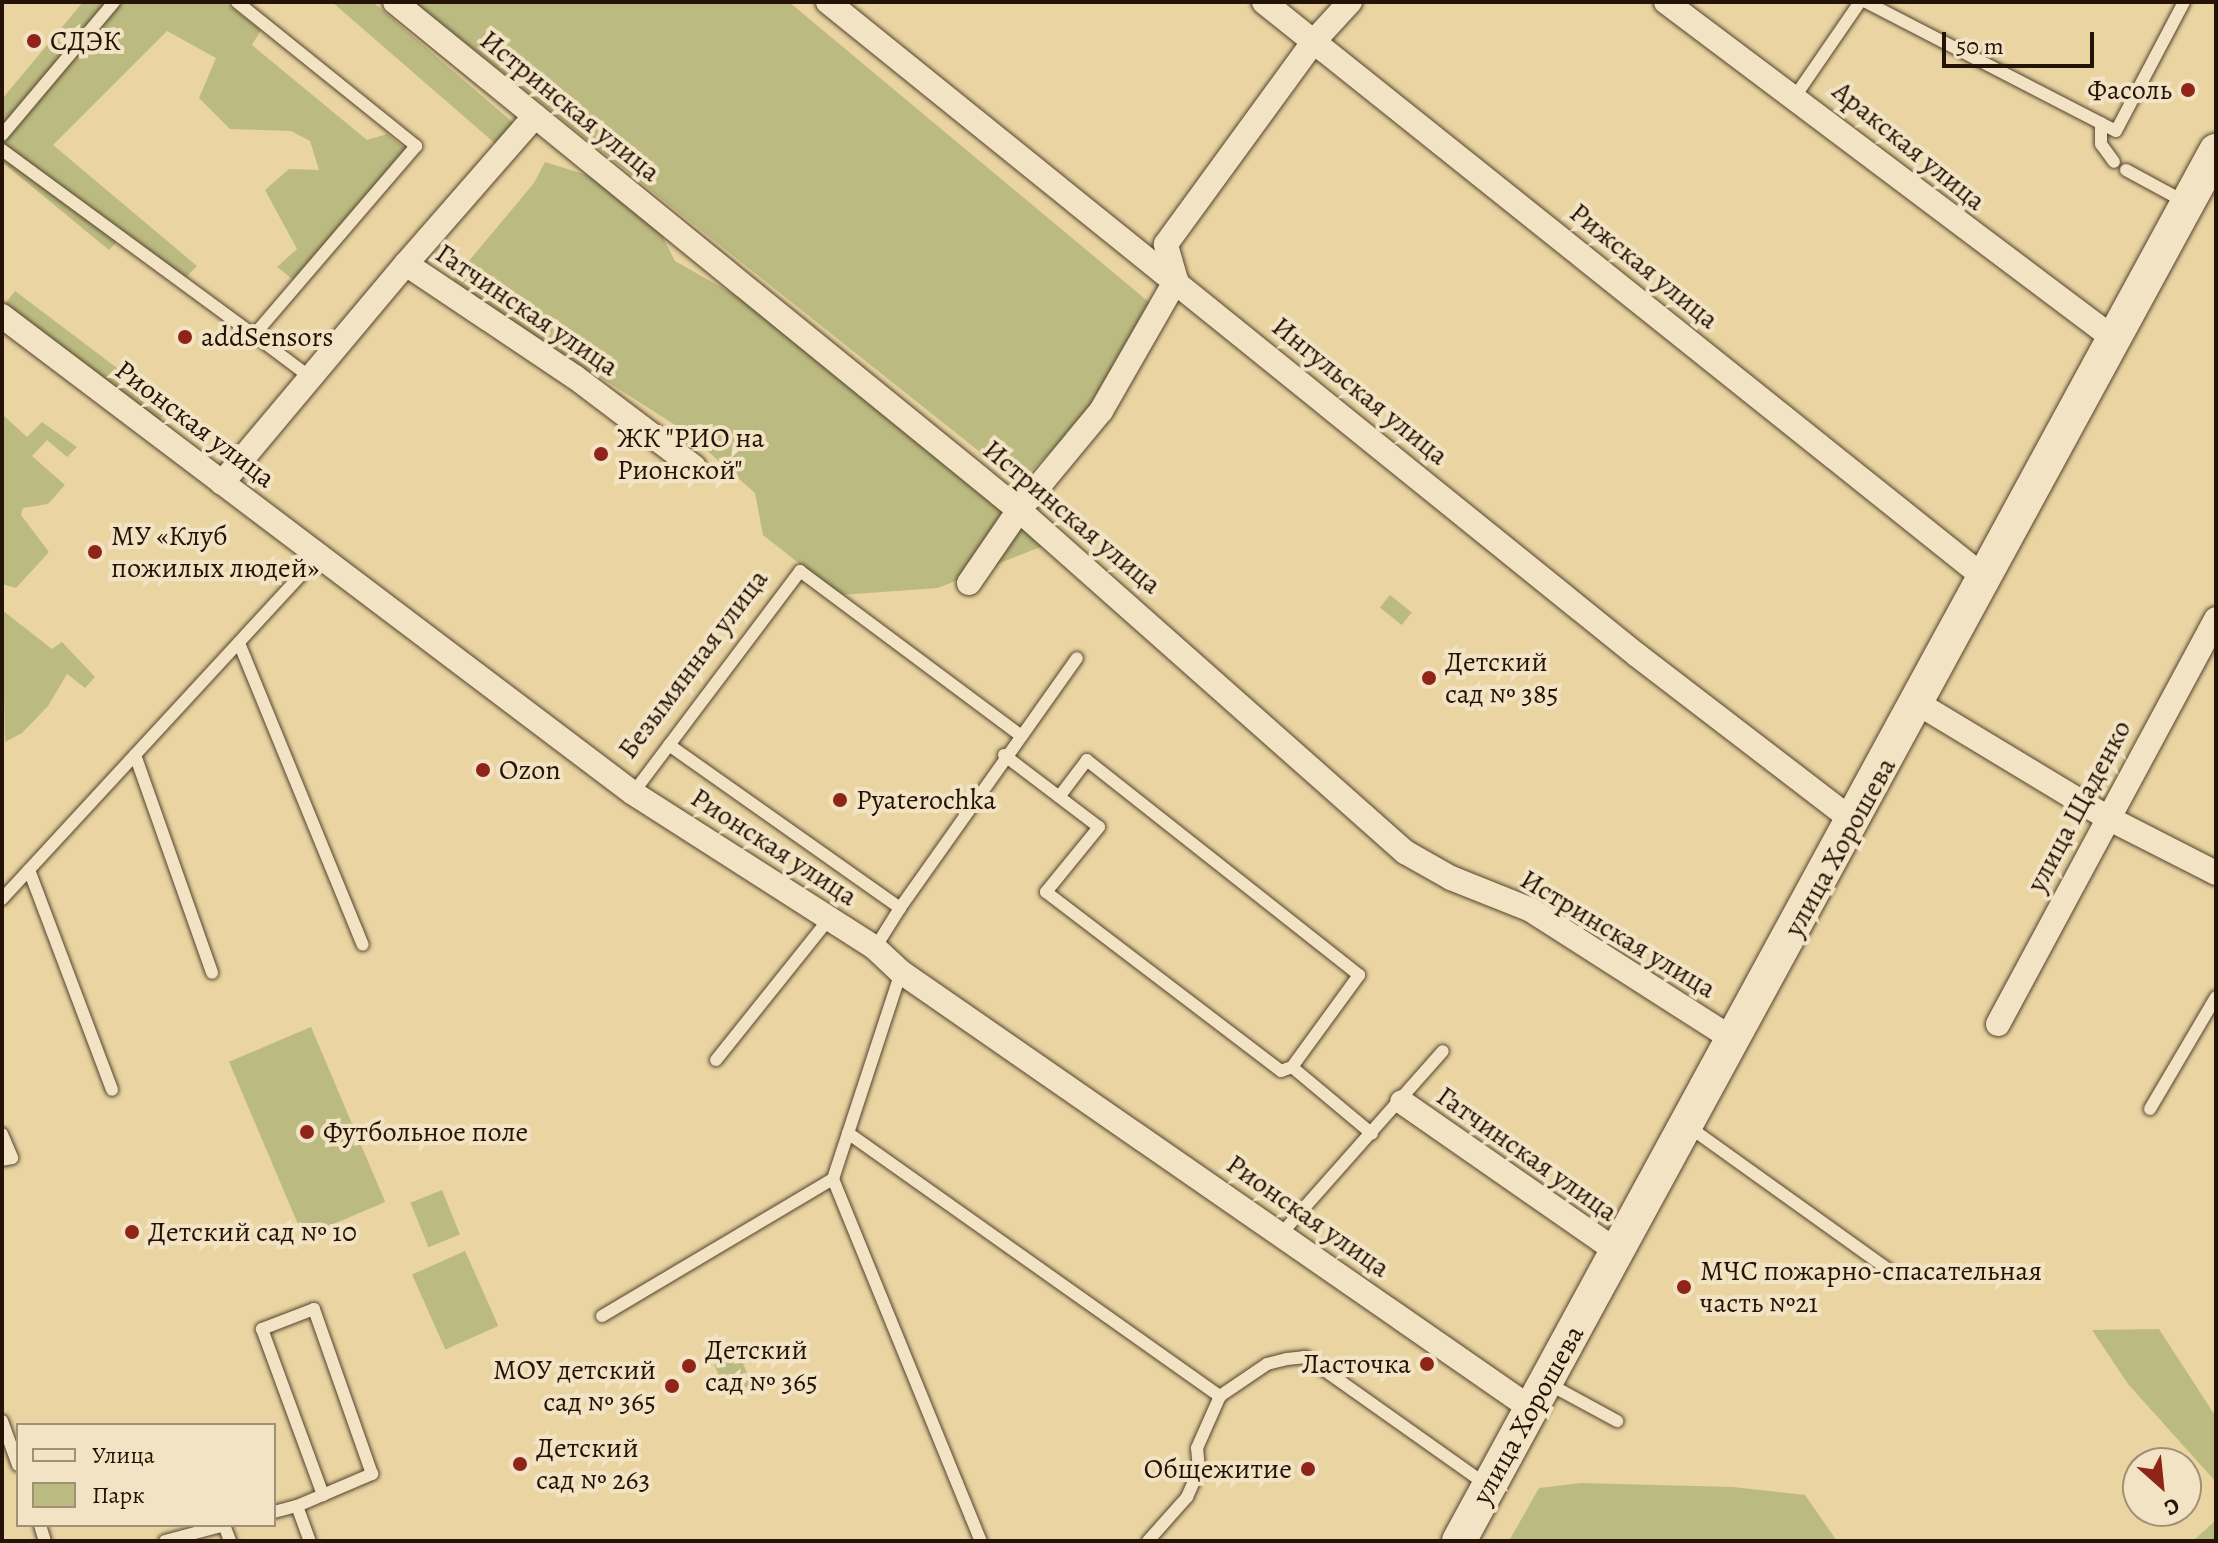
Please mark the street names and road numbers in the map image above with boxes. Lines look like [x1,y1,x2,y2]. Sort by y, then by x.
street label: Истринская улица [473,23,667,189]
street label: Аракская улица [1826,74,1992,218]
street label: Рижская улица [1563,196,1725,336]
street label: Гатчинская улица [429,236,625,384]
street label: Ингульская улица [1265,310,1455,472]
street label: Рионская улица [108,353,282,495]
street label: Истринская улица [976,433,1168,601]
street label: Безымянная улица [611,563,775,765]
street label: улица Щаденко [2020,714,2138,898]
street label: улица Хорошева [1777,752,1903,942]
street label: Рионская улица [685,781,863,913]
street label: Истринская улица [1514,862,1722,1006]
street label: Гатчинская улица [1430,1079,1624,1229]
street label: Рионская улица [1220,1147,1396,1285]
street label: улица Хорошева [1465,1320,1591,1510]

